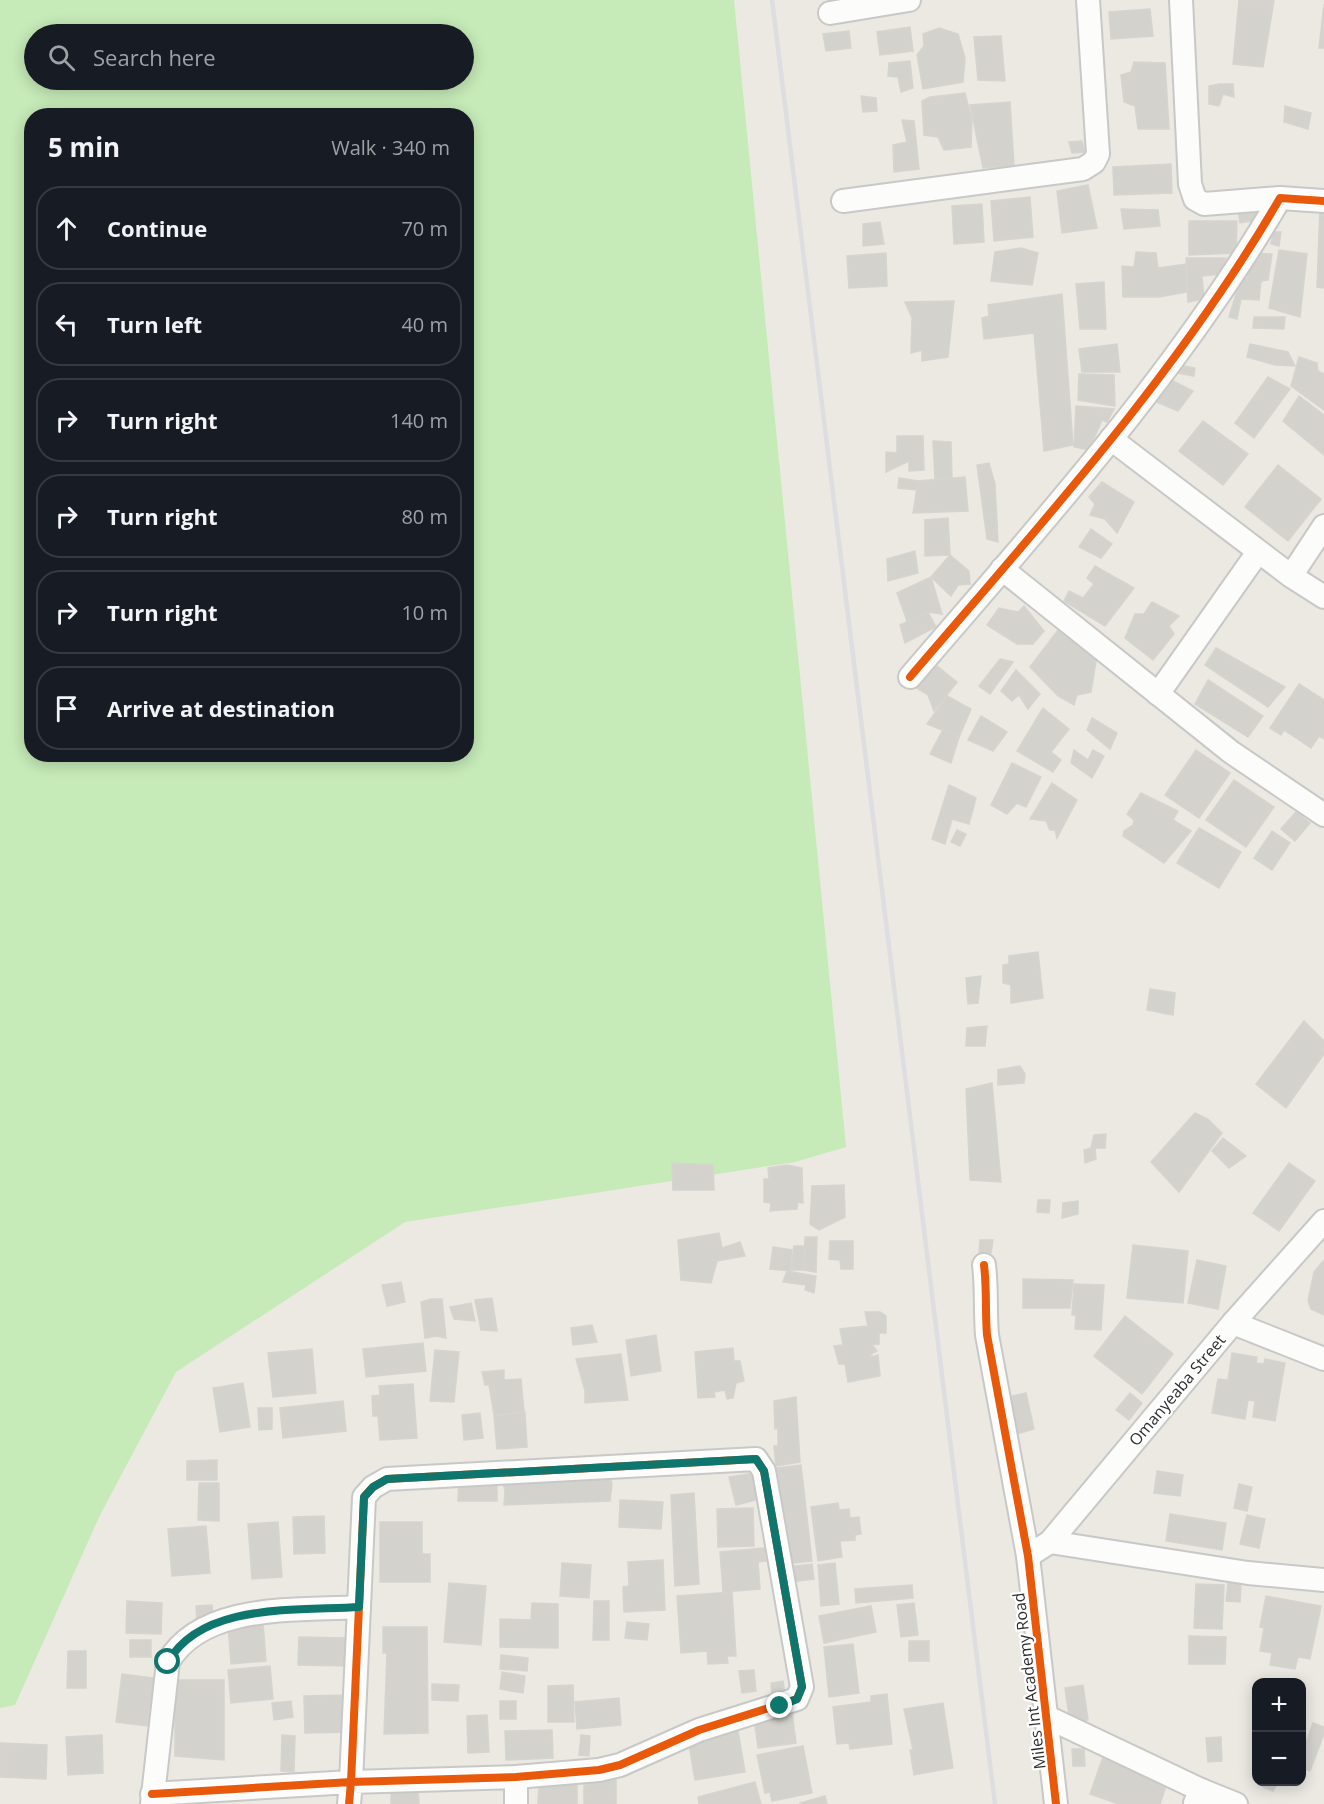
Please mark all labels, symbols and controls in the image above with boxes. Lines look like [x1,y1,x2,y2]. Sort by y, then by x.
search box [24,24,474,90]
icon: search [45,41,78,74]
text: Search here [93,42,216,72]
text: 5 min [48,129,120,165]
text: Walk · 340 m [331,134,450,161]
icon: ahead [50,212,83,245]
text: Continue [107,213,207,243]
text: 70 m [401,215,448,242]
icon: left [50,308,83,341]
text: Turn left [107,309,202,339]
text: 40 m [401,311,448,338]
icon: right [50,404,83,437]
text: Turn right [107,405,218,435]
text: 140 m [390,407,448,434]
icon: right [50,500,83,533]
text: Turn right [107,501,218,531]
text: 80 m [401,503,448,530]
icon: right [50,596,83,629]
text: Turn right [107,597,218,627]
text: 10 m [401,599,448,626]
icon: arrive [50,692,83,725]
text: Arrive at destination [107,693,335,723]
street label: Omanyeaba Street [1124,1329,1230,1450]
street label: Miles Int Academy Road [1007,1591,1051,1771]
route start [154,1648,180,1674]
map controls [1252,1678,1306,1786]
button: + [1252,1678,1306,1732]
route end [766,1692,792,1718]
button: − [1252,1732,1306,1786]

